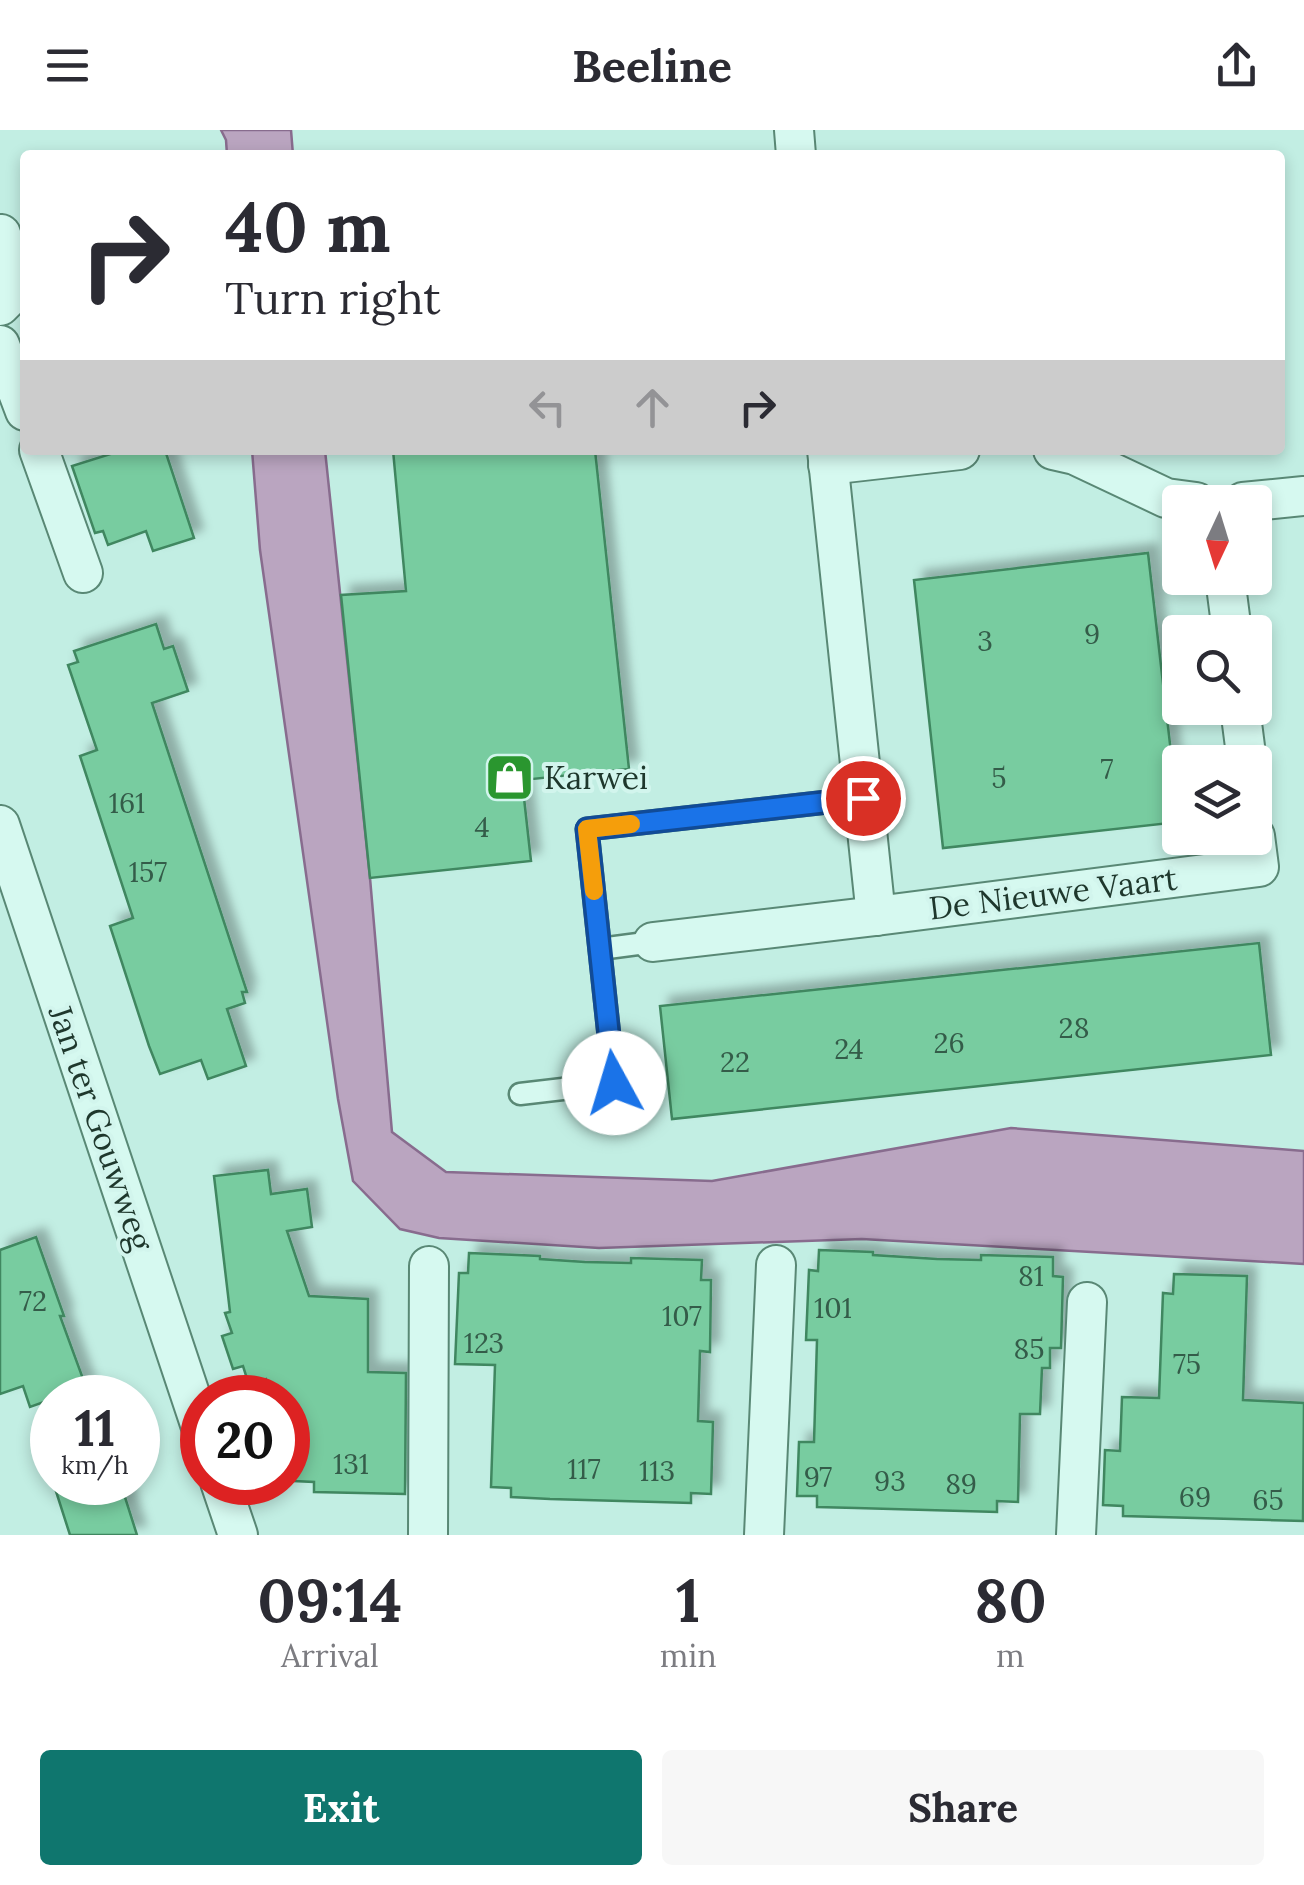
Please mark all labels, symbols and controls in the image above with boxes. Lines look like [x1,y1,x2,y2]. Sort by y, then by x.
text: Beeline [572,37,732,94]
icon: menu [40,38,95,93]
icon: share [1209,38,1264,93]
text: 40 m [225,182,391,271]
icon: right [60,190,190,320]
text: Turn right [225,269,441,326]
icon: left [520,380,575,435]
icon: ahead [625,380,680,435]
icon: right [730,380,785,435]
north arrow [1162,485,1272,595]
map controls [1162,485,1272,855]
button: search [1162,615,1272,725]
house number: 9 [1084,616,1100,652]
house number: 3 [977,623,993,659]
button: layers [1162,745,1272,855]
shop icon: Karwei [483,751,535,803]
house number: 7 [1101,751,1114,787]
pin [821,756,906,841]
place label: Karwei [544,757,648,798]
house number: 5 [991,760,1007,796]
icon: arrive [836,771,891,826]
house number: 161 [109,785,145,821]
house number: 4 [474,809,490,845]
house number: 157 [129,854,167,890]
street label: De Nieuwe Vaart [927,857,1180,929]
street label: Jan ter Gouwweg [40,999,163,1257]
house number: 28 [1059,1010,1089,1046]
house number: 26 [933,1025,965,1061]
position arrow [562,1031,666,1135]
house number: 24 [834,1031,864,1067]
house number: 22 [720,1044,750,1080]
house number: 81 [1018,1258,1044,1294]
house number: 72 [19,1283,47,1319]
house number: 101 [814,1290,852,1326]
house number: 107 [662,1298,702,1334]
house number: 123 [464,1325,504,1361]
house number: 85 [1014,1331,1045,1367]
house number: 75 [1173,1346,1201,1382]
speed limit sign: 20 [180,1375,310,1505]
text: 11 [75,1396,115,1460]
house number: 131 [333,1446,369,1482]
text: km/h [61,1449,129,1481]
house number: 117 [567,1451,601,1487]
house number: 113 [639,1453,675,1489]
house number: 97 [804,1459,832,1495]
house number: 93 [874,1463,906,1499]
house number: 89 [945,1466,977,1502]
house number: 69 [1179,1479,1211,1515]
house number: 65 [1252,1482,1284,1518]
text: 09:14 [257,1562,402,1638]
text: 1 [676,1562,700,1638]
text: 80 [974,1562,1047,1638]
text: Arrival [281,1635,379,1676]
text: min [660,1635,717,1676]
text: m [996,1635,1025,1676]
button: Exit [40,1750,642,1865]
button: Share [662,1750,1264,1865]

